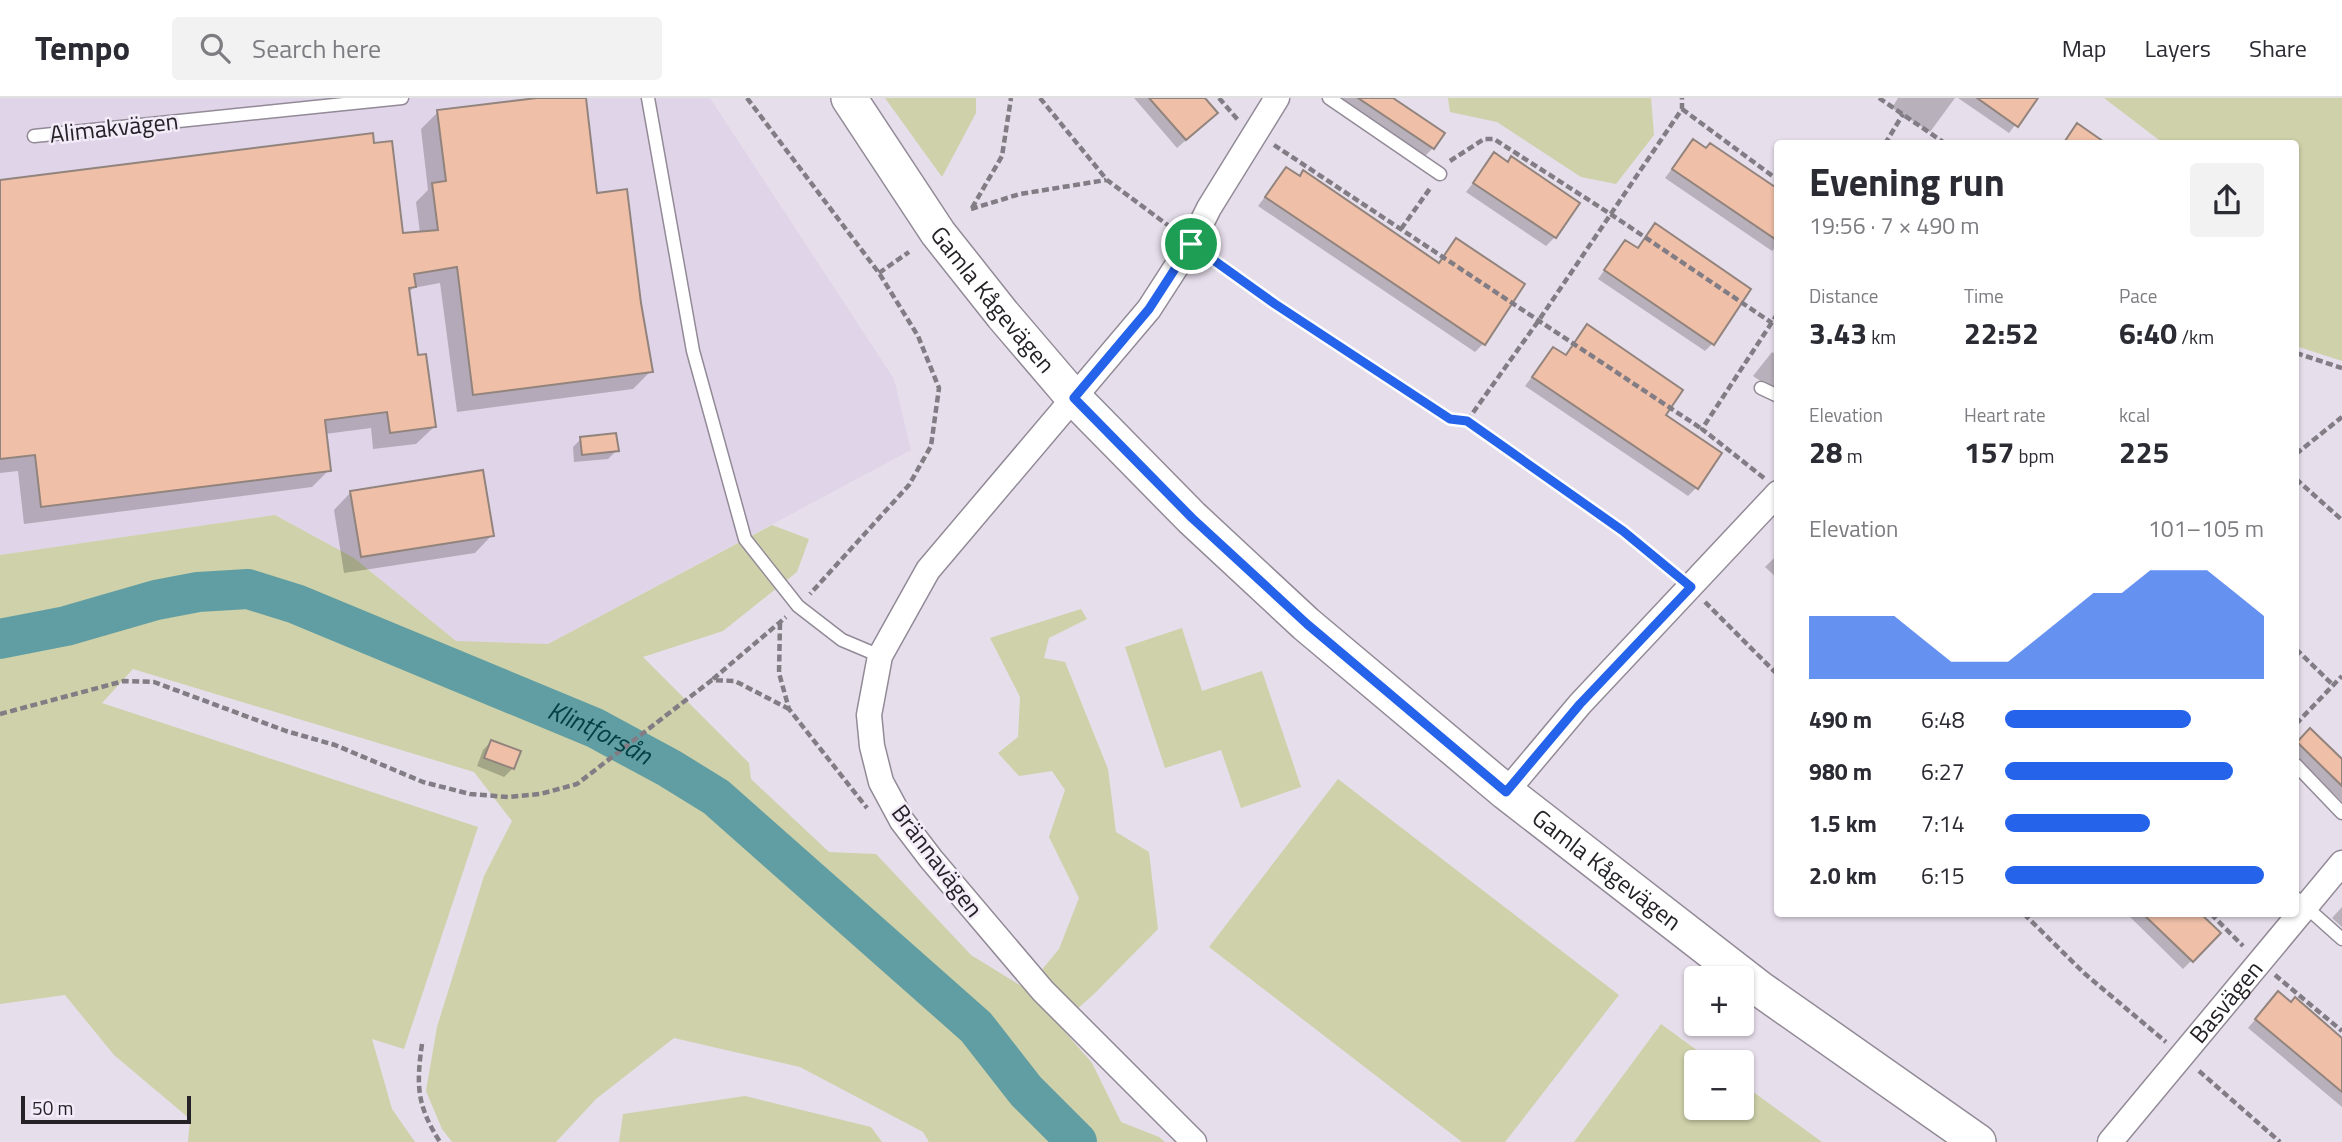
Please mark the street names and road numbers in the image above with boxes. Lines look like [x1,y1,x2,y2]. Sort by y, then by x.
street label: Alimakvägen [48,102,180,152]
street label: Gamla Kågevägen [922,218,1064,381]
street label: Brännavägen [883,796,992,925]
street label: Gamla Kågevägen [1525,800,1690,939]
street label: Basvägen [2180,952,2271,1051]

